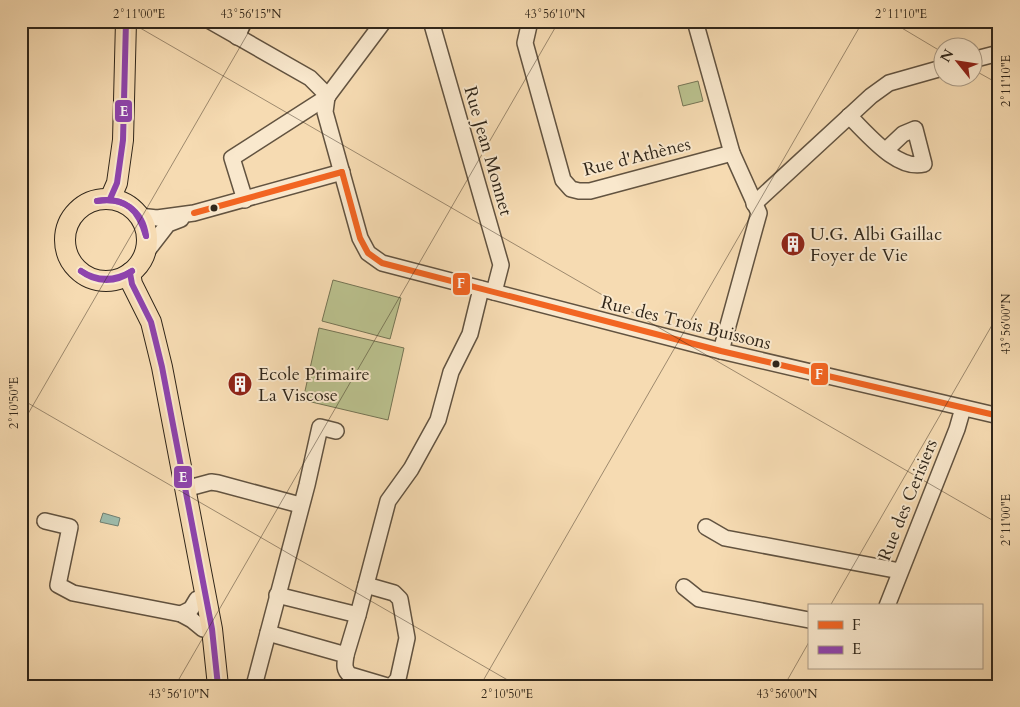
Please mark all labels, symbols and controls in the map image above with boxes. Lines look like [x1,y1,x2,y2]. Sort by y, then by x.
text: 2°11'00"E [113,6,165,22]
text: 43°56'15"N [221,6,282,22]
text: 43°56'10"N [525,6,586,22]
text: 2°11'10"E [875,6,927,22]
north arrow [932,38,982,88]
text: N [936,46,958,66]
text: 2°11'10"E [998,55,1014,107]
street label: Rue Jean Monnet [458,83,518,219]
line badge: E [114,99,133,123]
text: E [120,102,129,121]
street label: Rue d'Athènes [581,132,693,182]
unlabelled marker [209,203,219,213]
place label: U.G. Albi Gaillac Foyer de Vie [810,222,942,268]
building icon: U.G. Albi Gaillac Foyer de Vie [780,231,806,257]
line badge: F [452,272,471,296]
text: F [457,274,465,293]
street label: Rue des Trois Buissons [598,290,774,356]
text: 43°56'00"N [998,293,1014,354]
unlabelled marker [771,359,781,369]
place label: Ecole Primaire La Viscose [258,362,370,408]
line badge: F [810,362,829,386]
text: F [815,365,823,384]
building icon: Ecole Primaire La Viscose [227,371,253,397]
text: 2°10'50"E [6,377,22,429]
street label: Rue des Cerisiers [872,435,944,565]
line badge: E [173,465,193,489]
text: E [179,468,188,487]
text: 2°11'00"E [998,494,1014,546]
legend [808,604,982,670]
text: F [852,615,861,635]
text: E [852,639,861,659]
text: 43°56'10"N [149,686,210,702]
text: 2°10'50"E [481,686,533,702]
text: 43°56'00"N [757,686,818,702]

